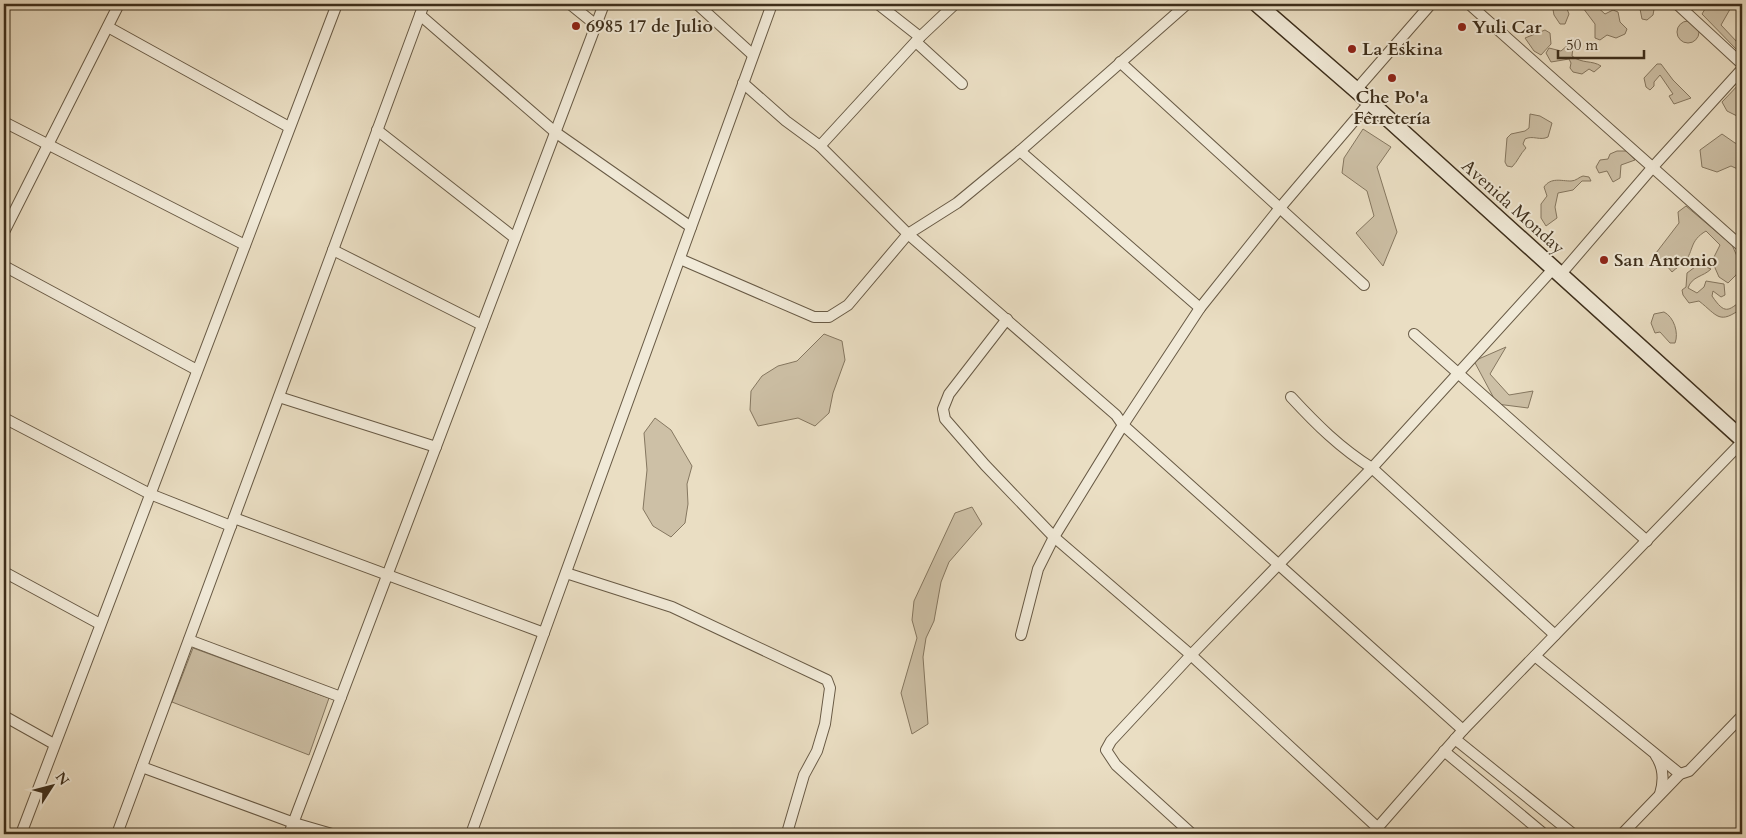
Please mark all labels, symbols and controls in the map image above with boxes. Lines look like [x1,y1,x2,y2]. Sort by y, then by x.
place label: 6985 17 de Julio [586,14,713,39]
place label: Yuli Car [1472,15,1542,40]
marker: 6985 17 de Julio [570,20,582,32]
marker: Yuli Car [1456,21,1468,33]
scale bar [1558,28,1645,60]
text: 50 m [1566,35,1598,55]
place label: La Eskina [1362,37,1443,62]
marker: La Eskina [1346,43,1358,55]
marker: Che Po'a Ferretería [1386,72,1398,84]
place label: Che Po'a Ferretería [1353,85,1431,131]
street label: Avenida Monday [1456,154,1571,261]
place label: San Antonio [1614,248,1717,273]
marker: San Antonio [1598,254,1610,266]
north arrow [28,760,78,810]
text: N [51,768,73,789]

